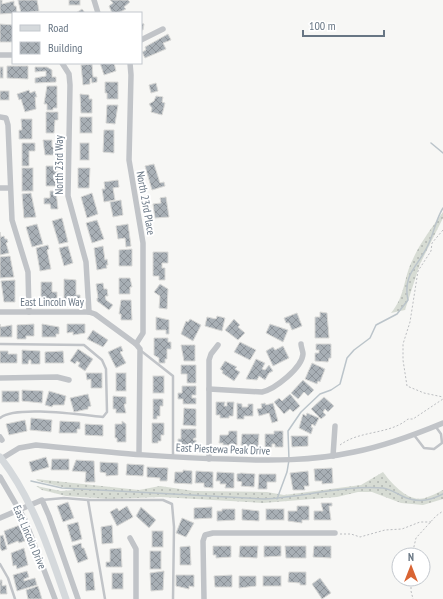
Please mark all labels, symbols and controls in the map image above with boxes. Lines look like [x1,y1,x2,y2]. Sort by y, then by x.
legend [12,12,142,64]
scale bar [303,12,384,38]
text: 100 m [309,18,336,33]
text: Road [48,20,68,35]
text: Building [48,40,83,55]
street label: North 23rd Way [52,134,66,195]
street label: North 23rd Place [134,170,159,236]
street label: East Lincoln Way [20,295,85,309]
street label: East Piestewa Peak Drive [176,440,271,458]
street label: East Lincoln Drive [10,503,50,572]
north arrow [391,547,431,587]
text: N [408,550,414,564]

